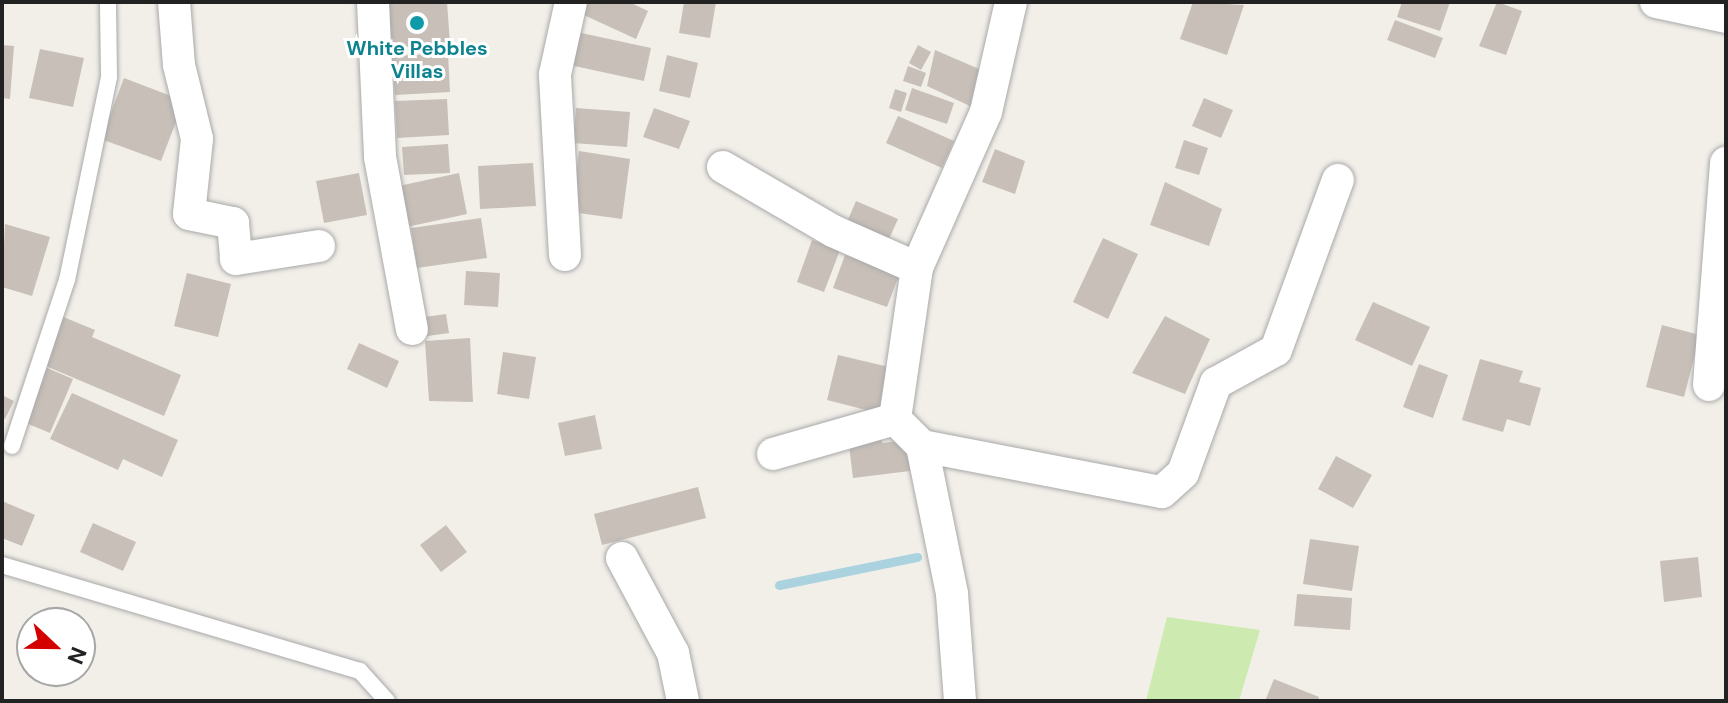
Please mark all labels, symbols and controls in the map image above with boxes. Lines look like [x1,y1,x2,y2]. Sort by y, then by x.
marker: White Pebbles Villas [408,14,426,32]
place label: White Pebbles Villas [346,36,488,83]
north arrow [16,607,96,687]
text: N [60,643,93,668]

